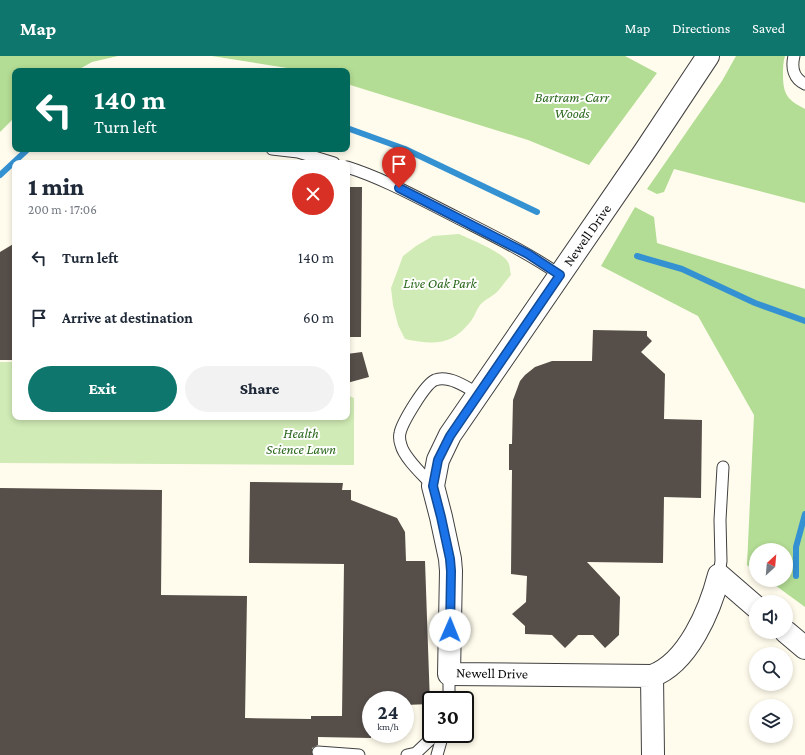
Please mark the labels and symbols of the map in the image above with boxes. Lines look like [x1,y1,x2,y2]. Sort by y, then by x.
park label: Bartram-Carr Woods [535,89,610,121]
pin [382,147,416,188]
street label: Newell Drive [560,201,614,269]
park label: Live Oak Park [403,275,478,291]
park label: Health Science Lawn [266,425,336,457]
north arrow [749,543,793,587]
position arrow [429,609,471,651]
street label: Newell Drive [456,664,528,682]
speed limit sign: 30 [422,691,474,743]

